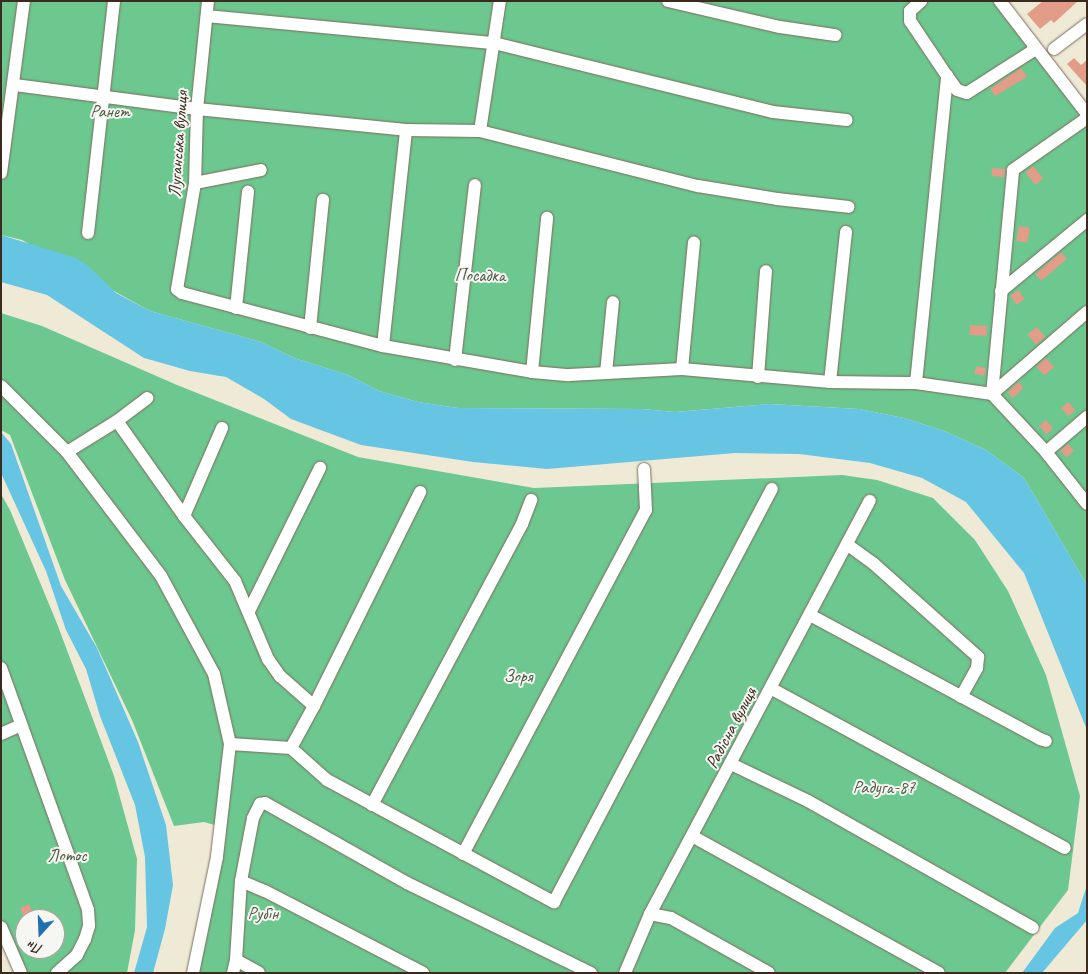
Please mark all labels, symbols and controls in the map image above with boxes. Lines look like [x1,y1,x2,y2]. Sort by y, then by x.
street label: Луганська вулиця [164,91,192,197]
park label: Ранет [90,100,130,122]
park label: Посадка [455,264,505,286]
park label: Зоря [504,665,532,687]
street label: Радісна вулиця [701,684,761,772]
park label: Радуга-87 [853,776,915,798]
park label: Лотос [47,844,87,866]
park label: Рубін [248,902,278,924]
north arrow [15,909,65,959]
text: Пн [25,937,45,958]

